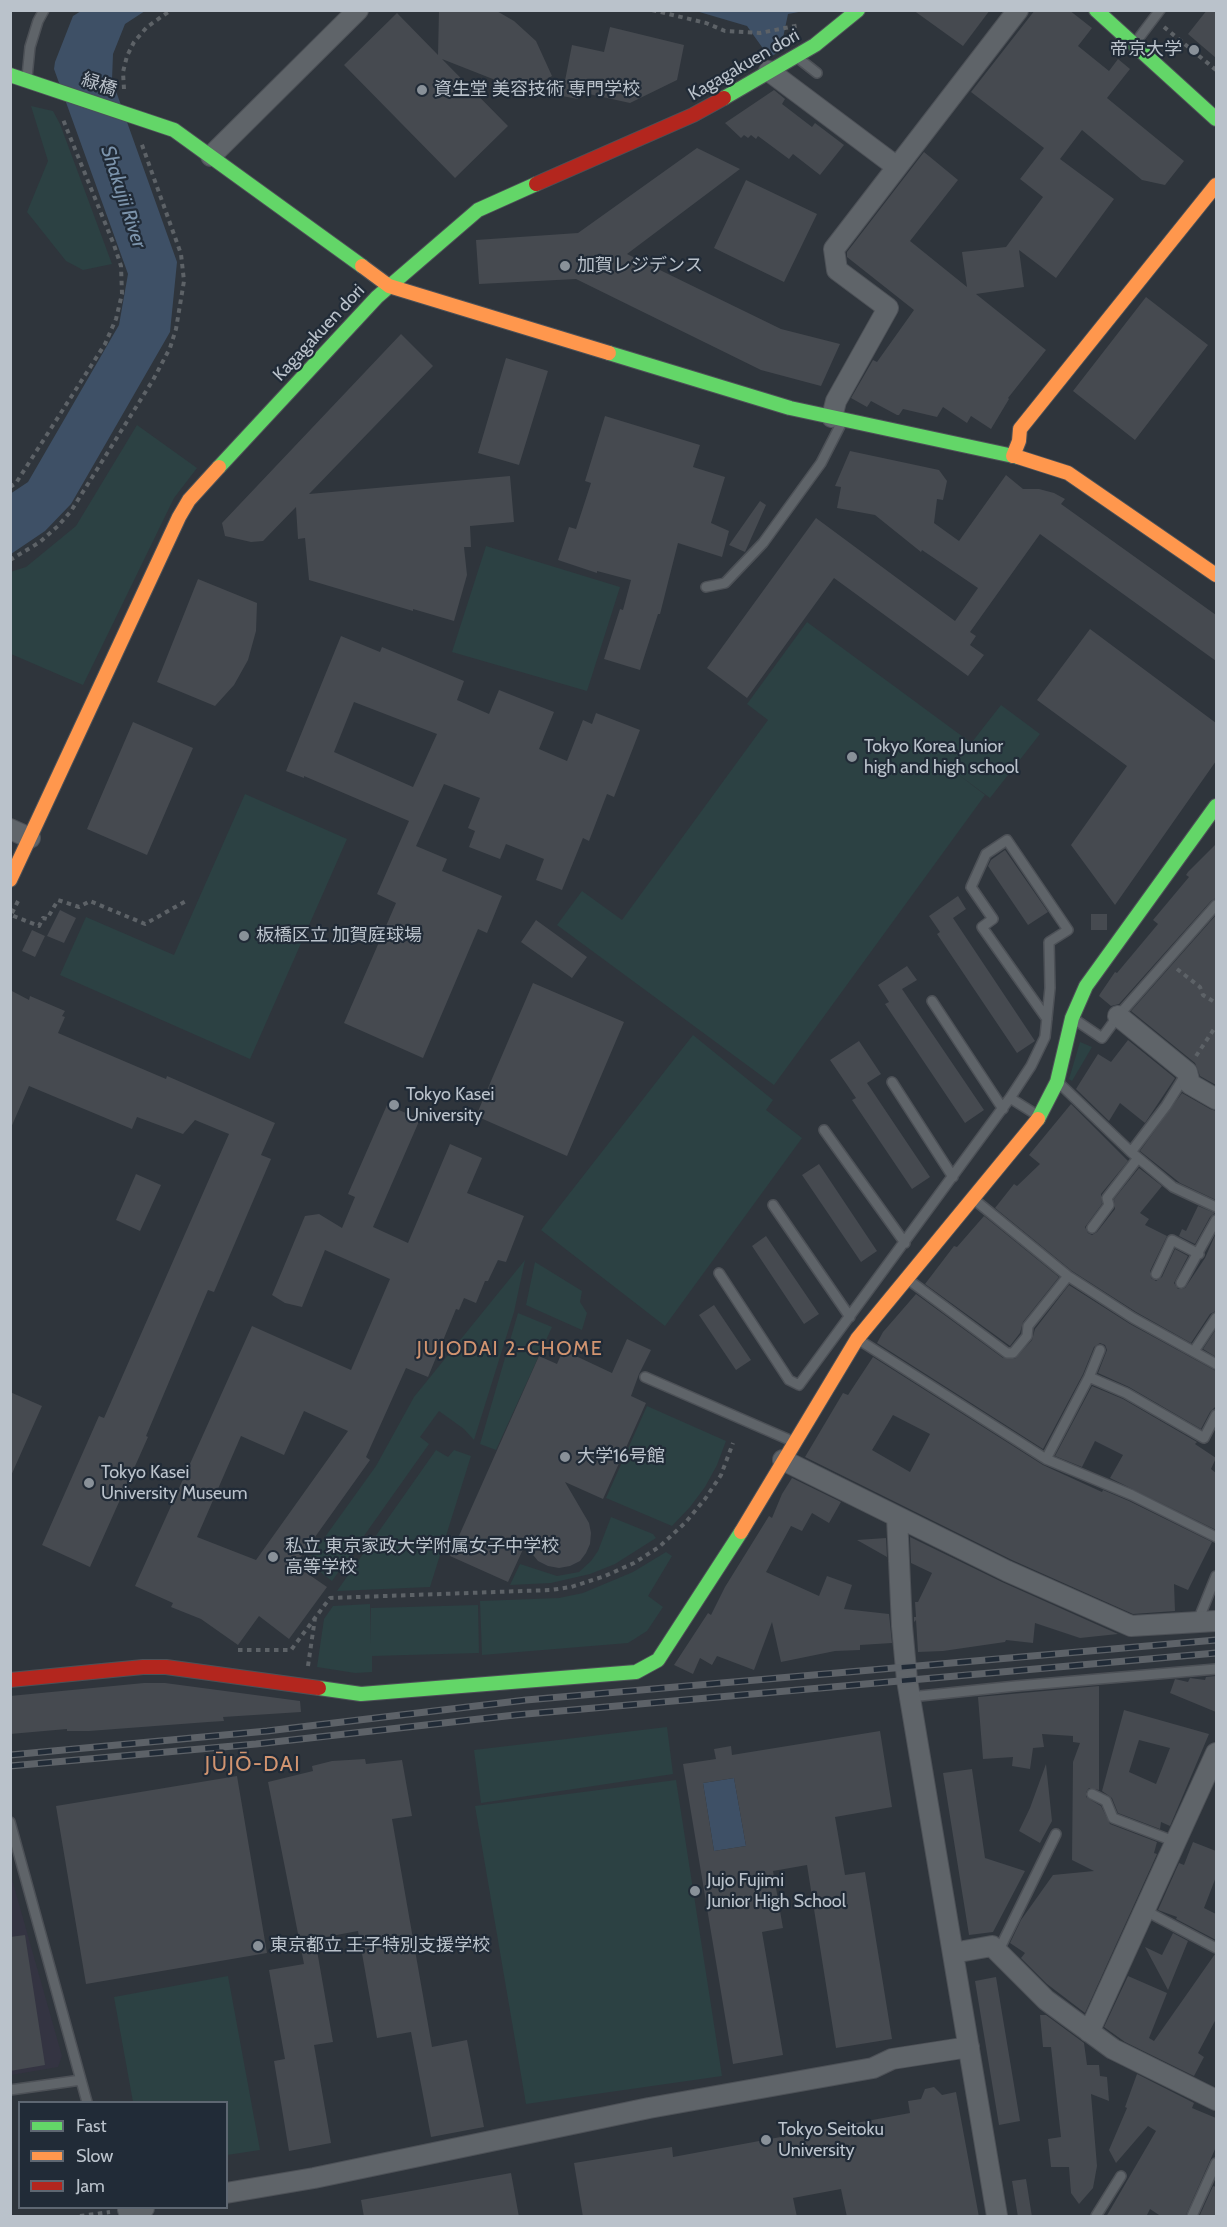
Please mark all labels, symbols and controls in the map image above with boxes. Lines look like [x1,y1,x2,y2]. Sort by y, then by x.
street label: Kagagakuen dori [685,25,803,105]
place label: 帝京大学 [1110,39,1182,61]
marker: 帝京大学 [1187,43,1201,57]
street label: 緑橋 [78,69,120,101]
place label: 資生堂 美容技術 専門学校 [434,79,640,101]
marker: 資生堂 美容技術 専門学校 [415,83,429,97]
water label: Shakujii River [95,143,151,251]
place label: 加賀レジデンス [577,255,703,277]
marker: 加賀レジデンス [558,259,572,273]
street label: Kagagakuen dori [269,280,369,386]
place label: Tokyo Korea Junior high and high school [864,736,1019,778]
marker: Tokyo Korea Junior high and high school [845,750,859,764]
place label: 板橋区立 加賀庭球場 [256,925,422,947]
marker: 板橋区立 加賀庭球場 [237,929,251,943]
place label: Tokyo Kasei University [406,1084,494,1126]
marker: Tokyo Kasei University [387,1098,401,1112]
district label: JUJODAI 2-CHOME [417,1337,603,1361]
place label: 大学16号館 [577,1446,665,1468]
marker: 大学16号館 [558,1450,572,1464]
place label: Tokyo Kasei University Museum [101,1462,247,1504]
marker: Tokyo Kasei University Museum [82,1476,96,1490]
place label: 私立 東京家政大学附属女子中学校 高等学校 [285,1536,559,1578]
marker: 私立 東京家政大学附属女子中学校 高等学校 [266,1550,280,1564]
district label: JŪJŌ-DAI [205,1752,301,1778]
place label: Jujo Fujimi Junior High School [707,1870,846,1912]
marker: Jujo Fujimi Junior High School [688,1884,702,1898]
place label: 東京都立 王子特別支援学校 [270,1935,490,1957]
marker: 東京都立 王子特別支援学校 [251,1939,265,1953]
legend [18,2101,228,2209]
text: Fast [76,2115,107,2137]
place label: Tokyo Seitoku University [778,2119,884,2162]
marker: Tokyo Seitoku University [759,2133,773,2147]
text: Slow [76,2145,113,2167]
text: Jam [76,2175,105,2197]

